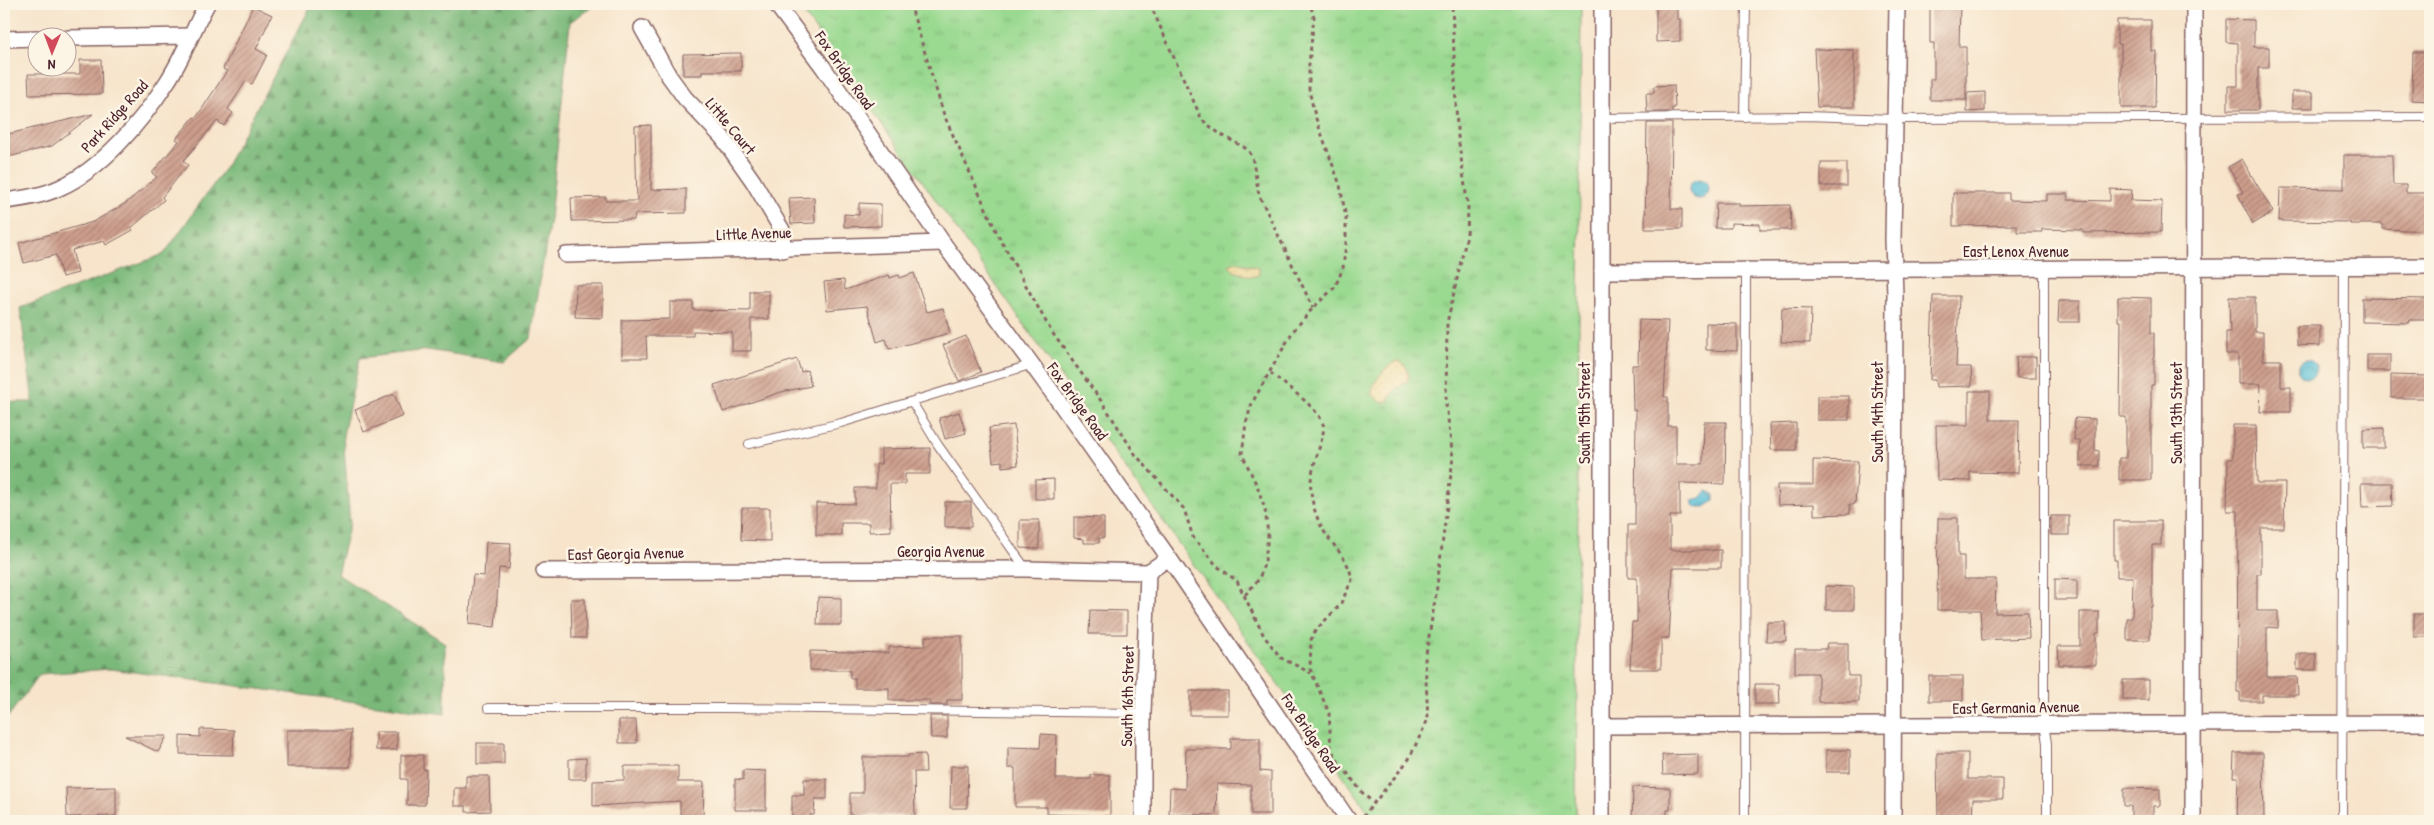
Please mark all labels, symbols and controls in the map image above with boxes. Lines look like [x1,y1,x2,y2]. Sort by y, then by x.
street label: Fox Bridge Road [809,26,880,113]
north arrow [28,28,78,78]
text: N [47,56,56,75]
street label: Park Ridge Road [75,75,153,157]
street label: Little Court [701,93,762,160]
street label: Little Avenue [716,221,793,245]
street label: East Lenox Avenue [1963,240,2070,262]
street label: Fox Bridge Road [1042,357,1114,444]
street label: South 14th Street [1866,361,1888,463]
street label: South 13th Street [2165,361,2187,464]
street label: South 15th Street [1573,362,1595,464]
street label: Georgia Avenue [897,540,986,562]
street label: East Georgia Avenue [568,541,685,565]
street label: South 16th Street [1115,645,1139,747]
street label: Fox Bridge Road [1276,688,1346,777]
street label: East Germania Avenue [1952,695,2081,719]

